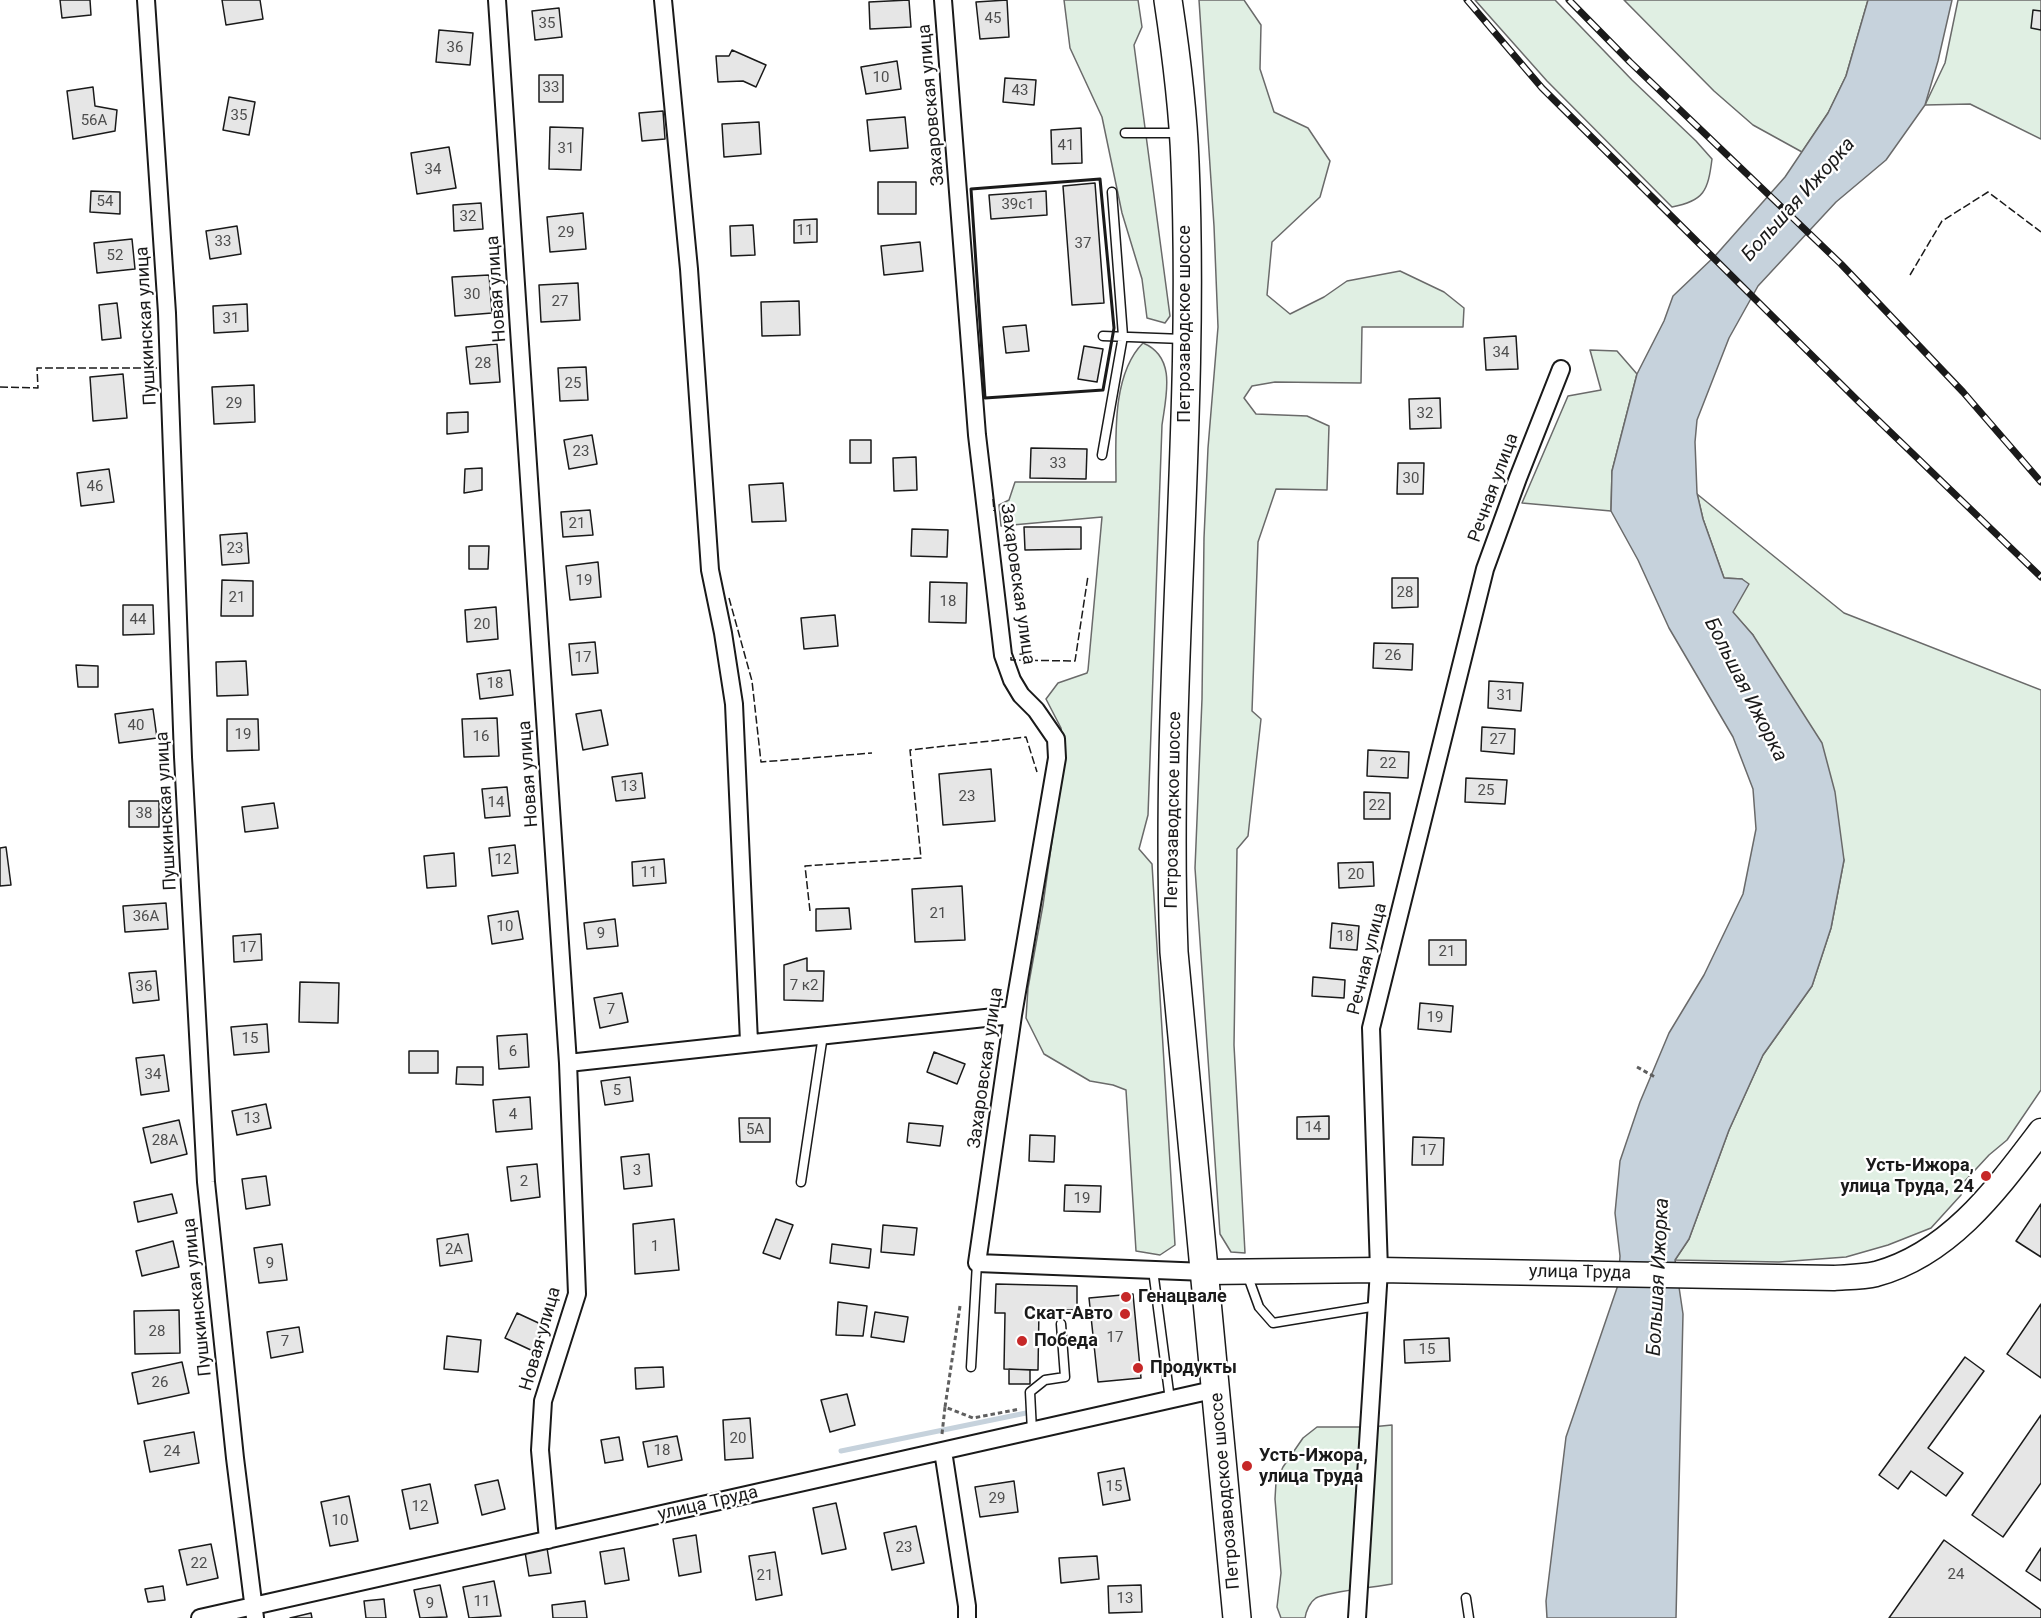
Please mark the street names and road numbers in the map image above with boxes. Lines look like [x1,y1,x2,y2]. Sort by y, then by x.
street label: Захаровская улица [914,23,950,187]
street label: Петрозаводское шоссе [1174,225,1196,423]
street label: Новая улица [482,235,512,343]
street label: Пушкинская улица [132,246,162,406]
street label: Речная улица [1464,431,1524,545]
street label: Захаровская улица [995,502,1039,666]
street label: Петрозаводское шоссе [1161,711,1187,909]
street label: Новая улица [514,720,544,828]
street label: Пушкинская улица [152,731,182,891]
street label: Речная улица [1344,901,1392,1017]
street label: Захаровская улица [964,986,1008,1150]
street label: Пушкинская улица [179,1217,217,1377]
street label: улица Труда [1529,1261,1631,1285]
street label: Новая улица [516,1285,566,1393]
street label: Петрозаводское шоссе [1207,1392,1245,1590]
street label: улица Труда [656,1482,760,1526]

